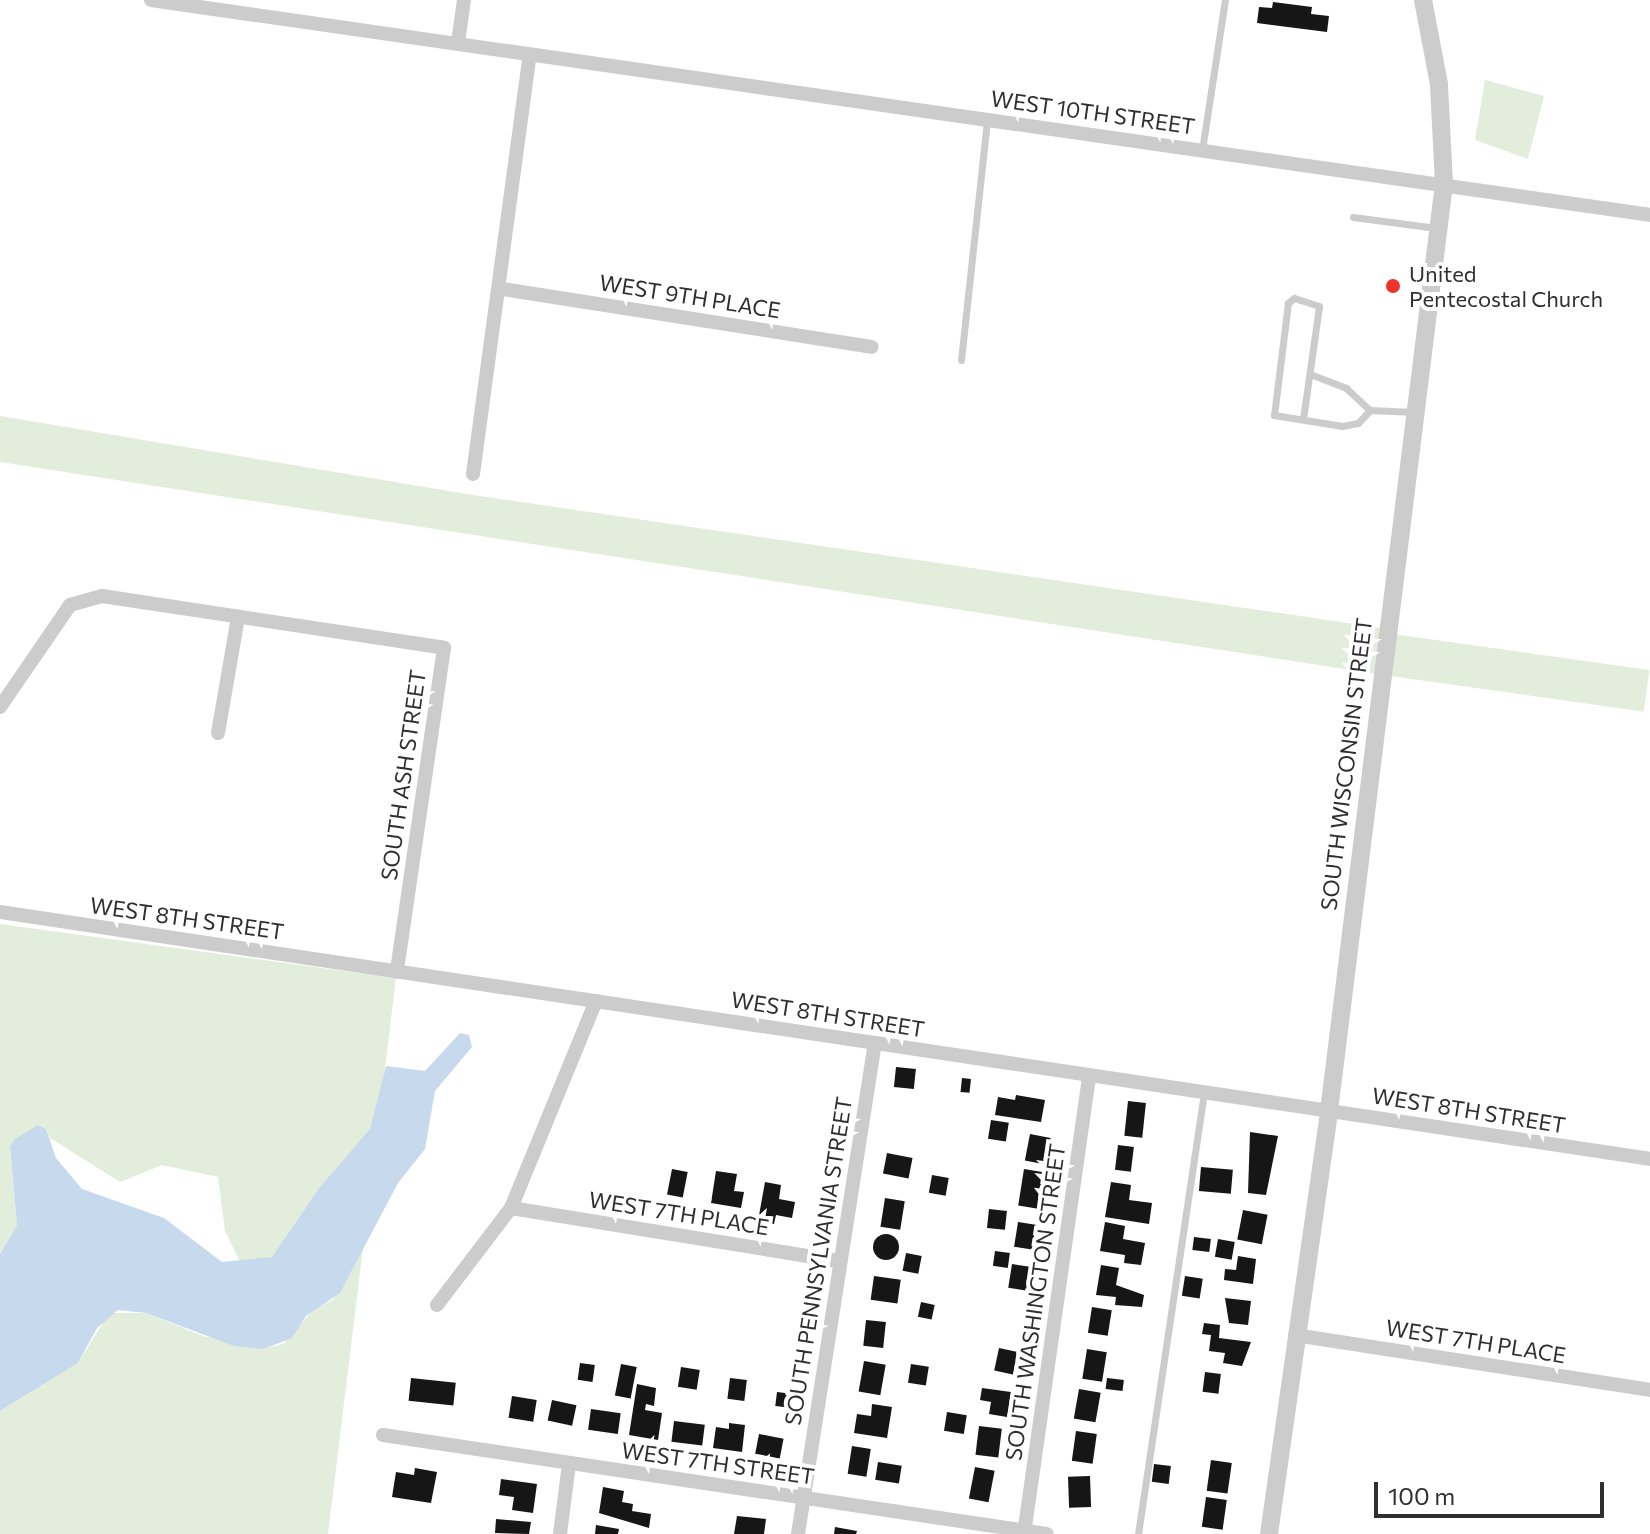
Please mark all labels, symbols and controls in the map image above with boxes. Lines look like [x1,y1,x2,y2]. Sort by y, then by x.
street label: WEST 10TH STREET [989,85,1197,139]
place label: United Pentecostal Church [1409,260,1603,312]
street label: WEST 9TH PLACE [598,269,782,323]
marker: United Pentecostal Church [1384,277,1402,295]
street label: SOUTH WISCONSIN STREET [1315,616,1377,912]
street label: SOUTH ASH STREET [375,668,431,882]
street label: WEST 8TH STREET [88,891,286,945]
street label: WEST 8TH STREET [729,986,927,1042]
street label: WEST 8TH STREET [1370,1082,1568,1138]
street label: SOUTH PENNSYLVANIA STREET [779,1095,857,1427]
street label: SOUTH WASHINGTON STREET [1000,1142,1070,1462]
street label: WEST 7TH PLACE [587,1186,771,1240]
street label: WEST 7TH PLACE [1384,1314,1568,1368]
street label: WEST 7TH STREET [620,1436,816,1490]
scale bar [1378,1466,1608,1516]
text: 100 m [1388,1481,1455,1510]

